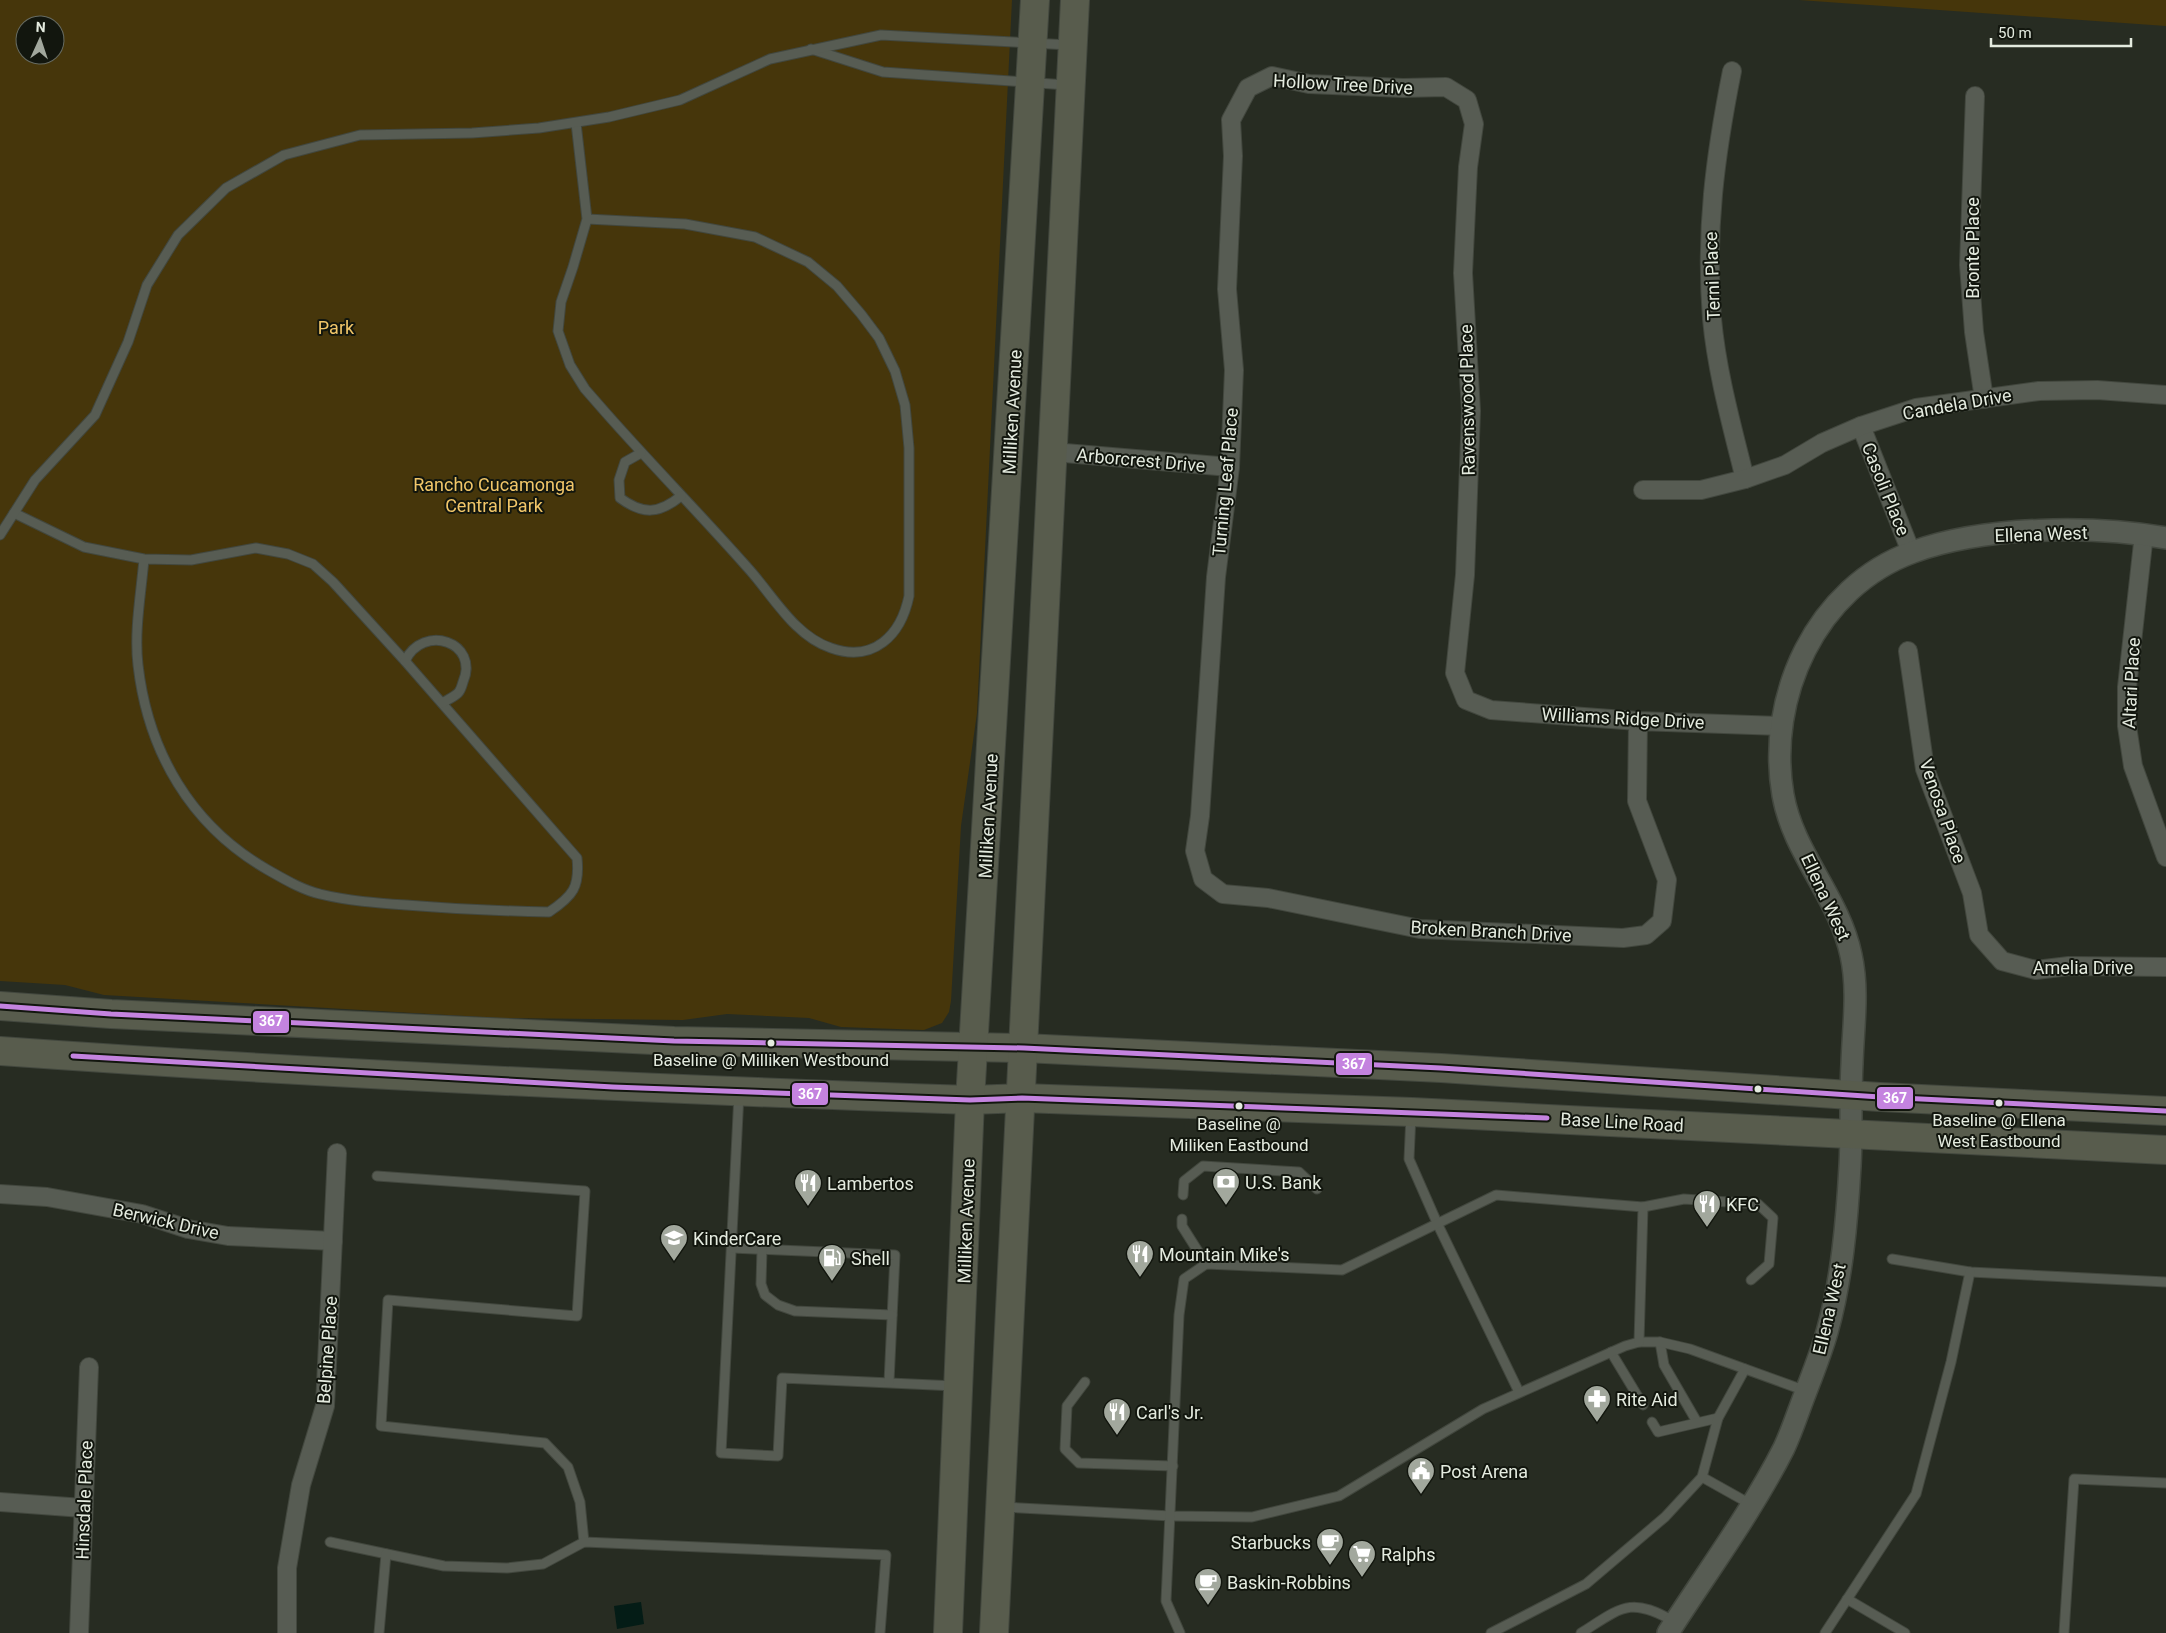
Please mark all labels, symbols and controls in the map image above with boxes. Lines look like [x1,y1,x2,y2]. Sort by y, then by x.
north arrow [15,15,65,65]
scale bar [1991,15,2131,47]
text: N [35,19,46,35]
text: 50 m [1998,24,2032,42]
street label: Hollow Tree Drive [1273,70,1413,98]
street label: Bronte Place [1962,197,1983,299]
street label: Terni Place [1700,231,1724,321]
park label: Park [318,317,355,338]
street label: Ravenswood Place [1455,324,1479,476]
street label: Milliken Avenue [998,349,1026,475]
street label: Candela Drive [1901,384,2013,424]
street label: Turning Leaf Place [1208,407,1242,557]
street label: Casoli Place [1858,439,1914,539]
street label: Arborcrest Drive [1076,444,1206,476]
park label: Rancho Cucamonga Central Park [413,474,575,516]
street label: Ellena West [1994,522,2088,546]
street label: Altari Place [2118,637,2144,729]
street label: Williams Ridge Drive [1541,703,1705,733]
street label: Milliken Avenue [974,753,1002,879]
street label: Venosa Place [1915,756,1971,866]
street label: Ellena West [1797,850,1855,944]
street label: Broken Branch Drive [1410,916,1572,946]
street label: Amelia Drive [2033,957,2133,978]
line badge: 367 [252,1010,290,1034]
text: 367 [259,1013,283,1029]
marker: Baseline @ Milliken Westbound [766,1038,776,1048]
place label: Baseline @ Milliken Westbound [653,1050,889,1070]
line badge: 367 [1335,1052,1373,1076]
text: 367 [1342,1056,1366,1072]
line badge: 367 [791,1082,829,1106]
unlabelled marker [1753,1084,1763,1094]
text: 367 [798,1086,822,1102]
line badge: 367 [1876,1086,1914,1110]
text: 367 [1883,1090,1907,1106]
marker: Baseline @ Ellena West Eastbound [1994,1098,2004,1108]
marker: Baseline @ Miliken Eastbound [1234,1101,1244,1111]
street label: Base Line Road [1560,1108,1684,1136]
place label: Baseline @ Ellena West Eastbound [1932,1110,2066,1151]
place label: Baseline @ Miliken Eastbound [1169,1114,1309,1155]
street label: Milliken Avenue [953,1158,979,1284]
bank icon: U.S. Bank [1211,1167,1241,1206]
restaurant icon: Lambertos [793,1168,823,1207]
place label: U.S. Bank [1245,1172,1322,1193]
place label: Lambertos [827,1173,914,1194]
restaurant icon: KFC [1692,1189,1722,1228]
place label: KFC [1726,1194,1759,1215]
street label: Berwick Drive [111,1199,221,1243]
school or university icon: KinderCare [659,1223,689,1262]
place label: KinderCare [693,1228,781,1249]
restaurant icon: Mountain Mike's [1125,1239,1155,1278]
fuel station icon: Shell [817,1243,847,1282]
place label: Mountain Mike's [1159,1244,1290,1265]
place label: Shell [851,1248,890,1269]
street label: Ellena West [1808,1261,1850,1357]
street label: Belpine Place [313,1295,341,1405]
pharmacy icon: Rite Aid [1582,1384,1612,1423]
place label: Rite Aid [1616,1389,1678,1410]
restaurant icon: Carl's Jr. [1102,1397,1132,1436]
place label: Carl's Jr. [1136,1402,1204,1423]
street label: Hinsdale Place [71,1440,97,1560]
public building icon: Post Arena [1406,1456,1436,1495]
place label: Post Arena [1440,1461,1528,1482]
cafe icon: Starbucks [1315,1527,1345,1566]
place label: Starbucks [1231,1532,1311,1553]
supermarket icon: Ralphs [1347,1539,1377,1578]
place label: Ralphs [1381,1544,1436,1565]
cafe icon: Baskin-Robbins [1193,1567,1223,1606]
place label: Baskin-Robbins [1227,1572,1351,1593]

